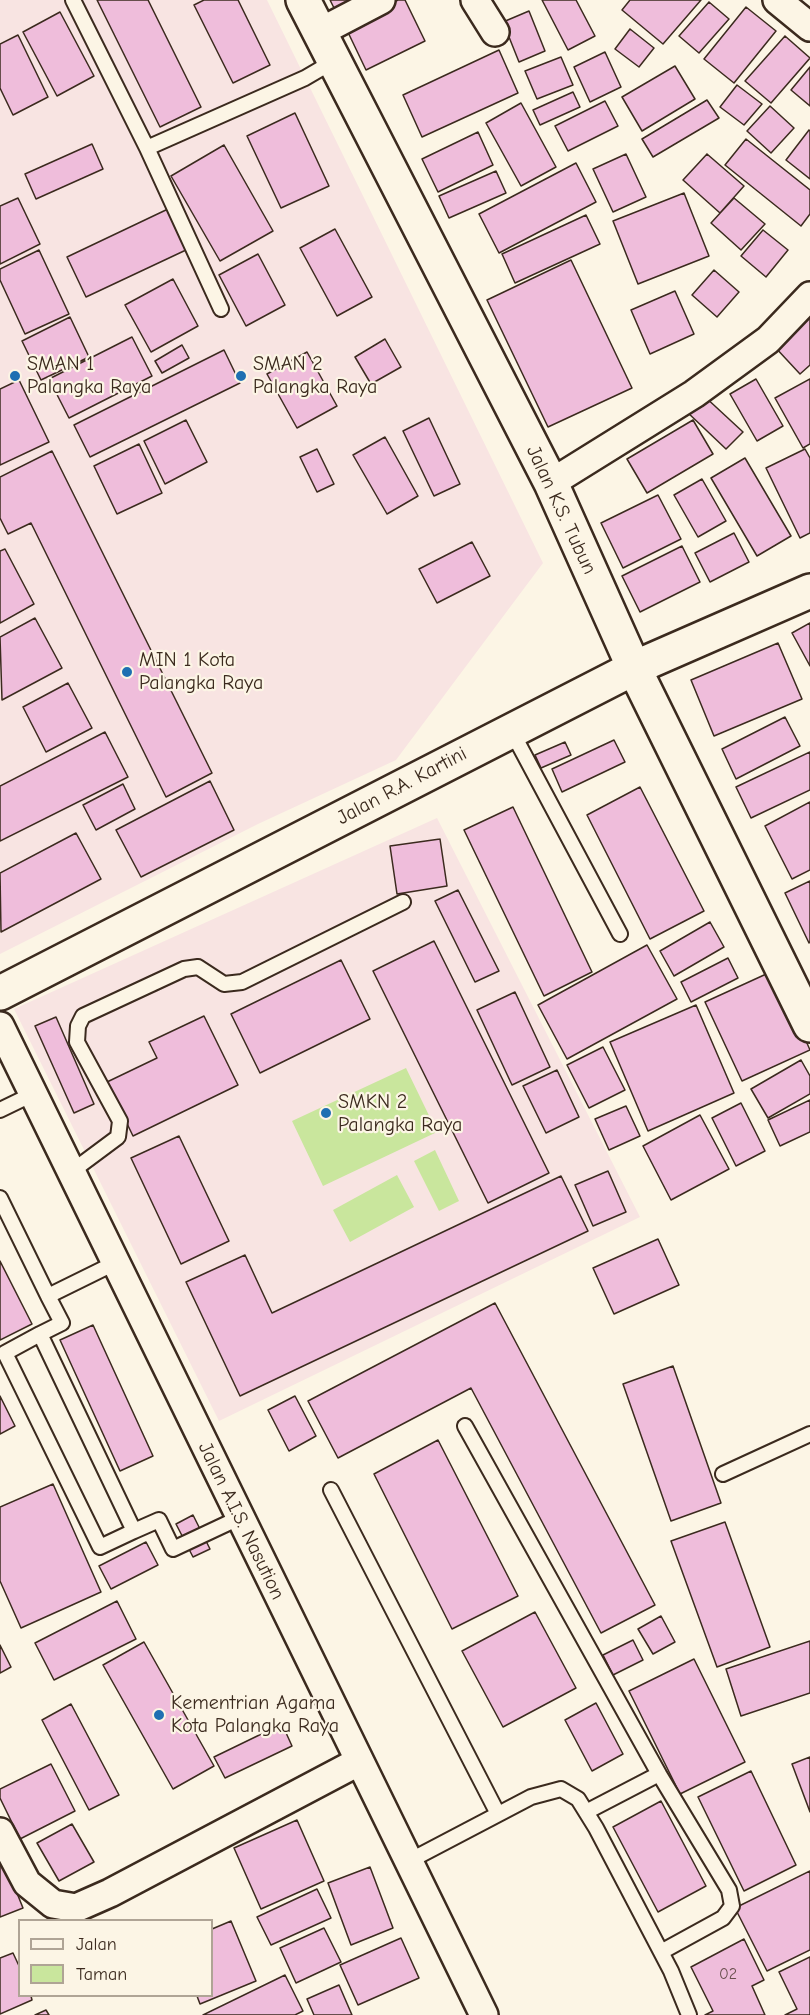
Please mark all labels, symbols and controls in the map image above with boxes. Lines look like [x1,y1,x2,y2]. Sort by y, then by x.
place label: SMAN 1 Palangka Raya [27,352,151,399]
place label: SMAN 2 Palangka Raya [253,352,377,399]
marker: SMAN 1 Palangka Raya [8,369,22,383]
marker: SMAN 2 Palangka Raya [234,369,248,383]
street label: Jalan K.S. Tubun [521,442,601,578]
place label: MIN 1 Kota Palangka Raya [139,648,263,695]
marker: MIN 1 Kota Palangka Raya [120,665,134,679]
street label: Jalan R.A. Kartini [333,742,471,830]
place label: SMKN 2 Palangka Raya [338,1090,462,1137]
marker: SMKN 2 Palangka Raya [319,1106,333,1120]
street label: Jalan A.I.S. Nasution [192,1438,290,1604]
place label: Kementrian Agama Kota Palangka Raya [171,1691,339,1738]
marker: Kementrian Agama Kota Palangka Raya [152,1708,166,1722]
legend [18,1919,213,1997]
text: Jalan [76,1934,117,1955]
text: Taman [76,1964,127,1985]
house number: 02 [719,1964,737,1984]

